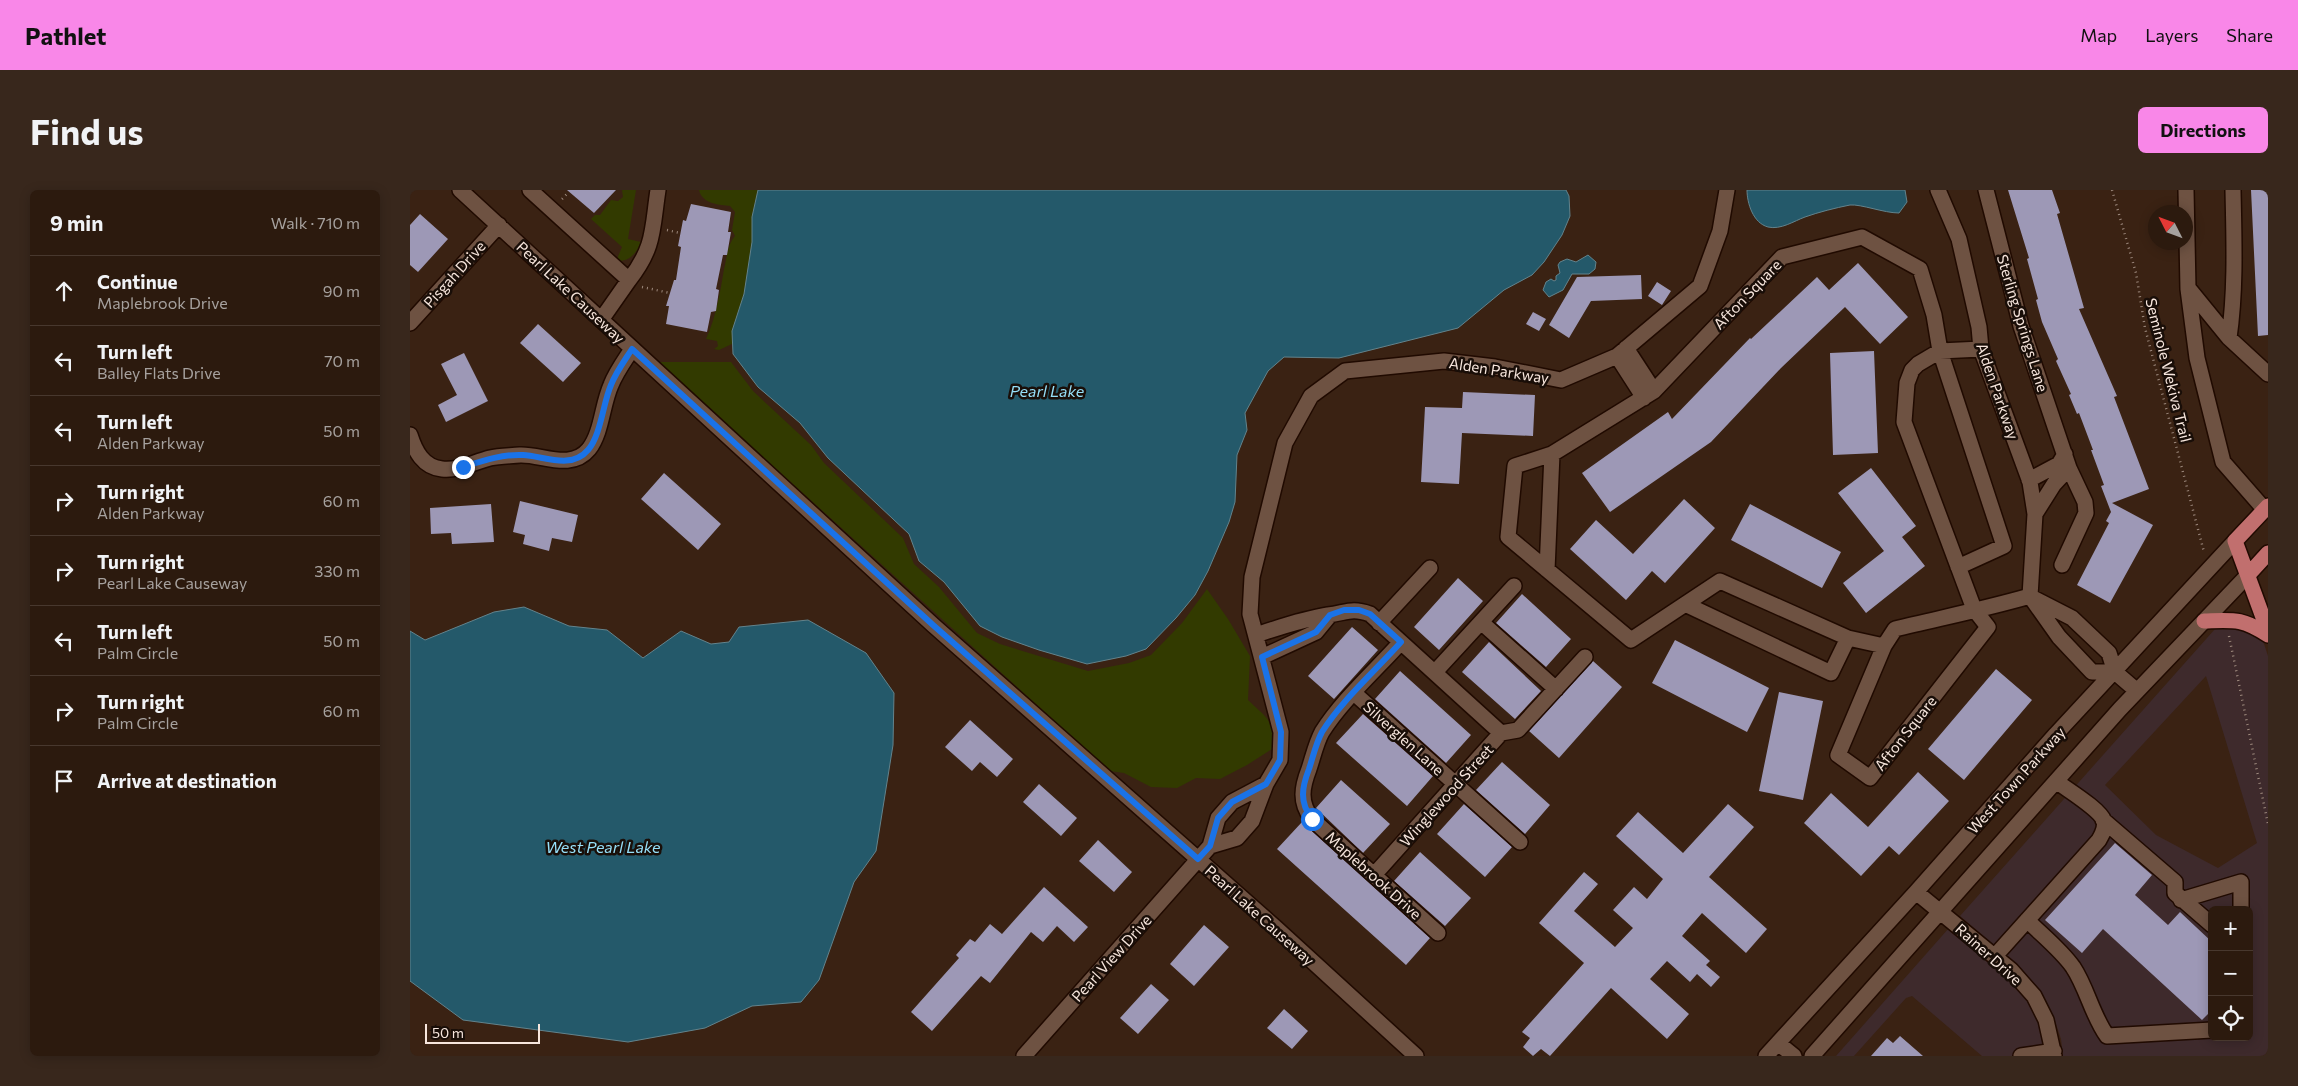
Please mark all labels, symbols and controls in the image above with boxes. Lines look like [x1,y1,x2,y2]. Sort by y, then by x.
text: Pathlet [25,21,106,50]
text: Map [2080,24,2117,46]
text: Layers [2145,24,2198,46]
text: Share [2226,24,2273,46]
button: Directions [2138,107,2268,153]
text: Find us [30,109,144,152]
north arrow [2148,205,2193,250]
text: 9 min [50,210,103,235]
text: Walk · 710 m [271,213,360,232]
street label: Pisgah Drive [419,237,489,311]
street label: Pearl Lake Causeway [513,237,629,347]
street label: Sterling Springs Lane [1994,252,2052,394]
street label: Afton Square [1709,255,1785,333]
text: Continue [97,270,177,293]
icon: ahead [50,277,78,305]
text: 90 m [323,281,360,300]
text: Maplebrook Drive [97,293,228,312]
street label: Seminole Wekiva Trail [2142,296,2196,444]
text: Turn left [97,340,172,363]
street label: Alden Parkway [1973,340,2023,442]
icon: left [50,347,78,375]
text: 70 m [324,351,360,370]
street label: Alden Parkway [1448,353,1550,387]
text: Balley Flats Drive [97,363,221,382]
water label: Pearl Lake [1010,381,1085,400]
text: Turn left [97,410,172,433]
icon: left [50,417,78,445]
text: 50 m [323,421,360,440]
text: Alden Parkway [97,433,205,452]
route end [452,456,475,479]
text: Turn right [97,480,184,503]
icon: right [50,487,78,515]
text: 60 m [323,491,360,510]
text: Alden Parkway [97,503,205,522]
text: Turn right [97,550,184,573]
icon: right [50,557,78,585]
text: 330 m [314,561,360,580]
text: Pearl Lake Causeway [97,573,247,592]
text: Turn left [97,620,172,643]
icon: left [50,627,78,655]
text: 50 m [323,631,360,650]
text: Palm Circle [97,643,178,662]
text: Turn right [97,690,184,713]
street label: Afton Square [1870,692,1940,774]
icon: right [50,697,78,725]
street label: Silverglen Lane [1360,697,1448,779]
text: 60 m [323,701,360,720]
text: Palm Circle [97,713,178,732]
street label: West Town Parkway [1963,723,2069,837]
street label: Winglewood Street [1395,740,1497,850]
icon: arrive [50,767,78,795]
text: Arrive at destination [97,769,277,792]
route start [1301,808,1324,831]
street label: Maplebrook Drive [1322,827,1426,923]
water label: West Pearl Lake [545,837,661,856]
street label: Pearl Lake Causeway [1202,861,1319,969]
map controls [2208,906,2253,1041]
button: + [2208,906,2253,951]
street label: Pearl View Drive [1067,911,1155,1005]
street label: Rainer Drive [1952,919,2026,989]
button: − [2208,951,2253,996]
button: locate [2208,996,2253,1041]
scale bar [425,1021,540,1044]
text: 50 m [432,1024,464,1041]

